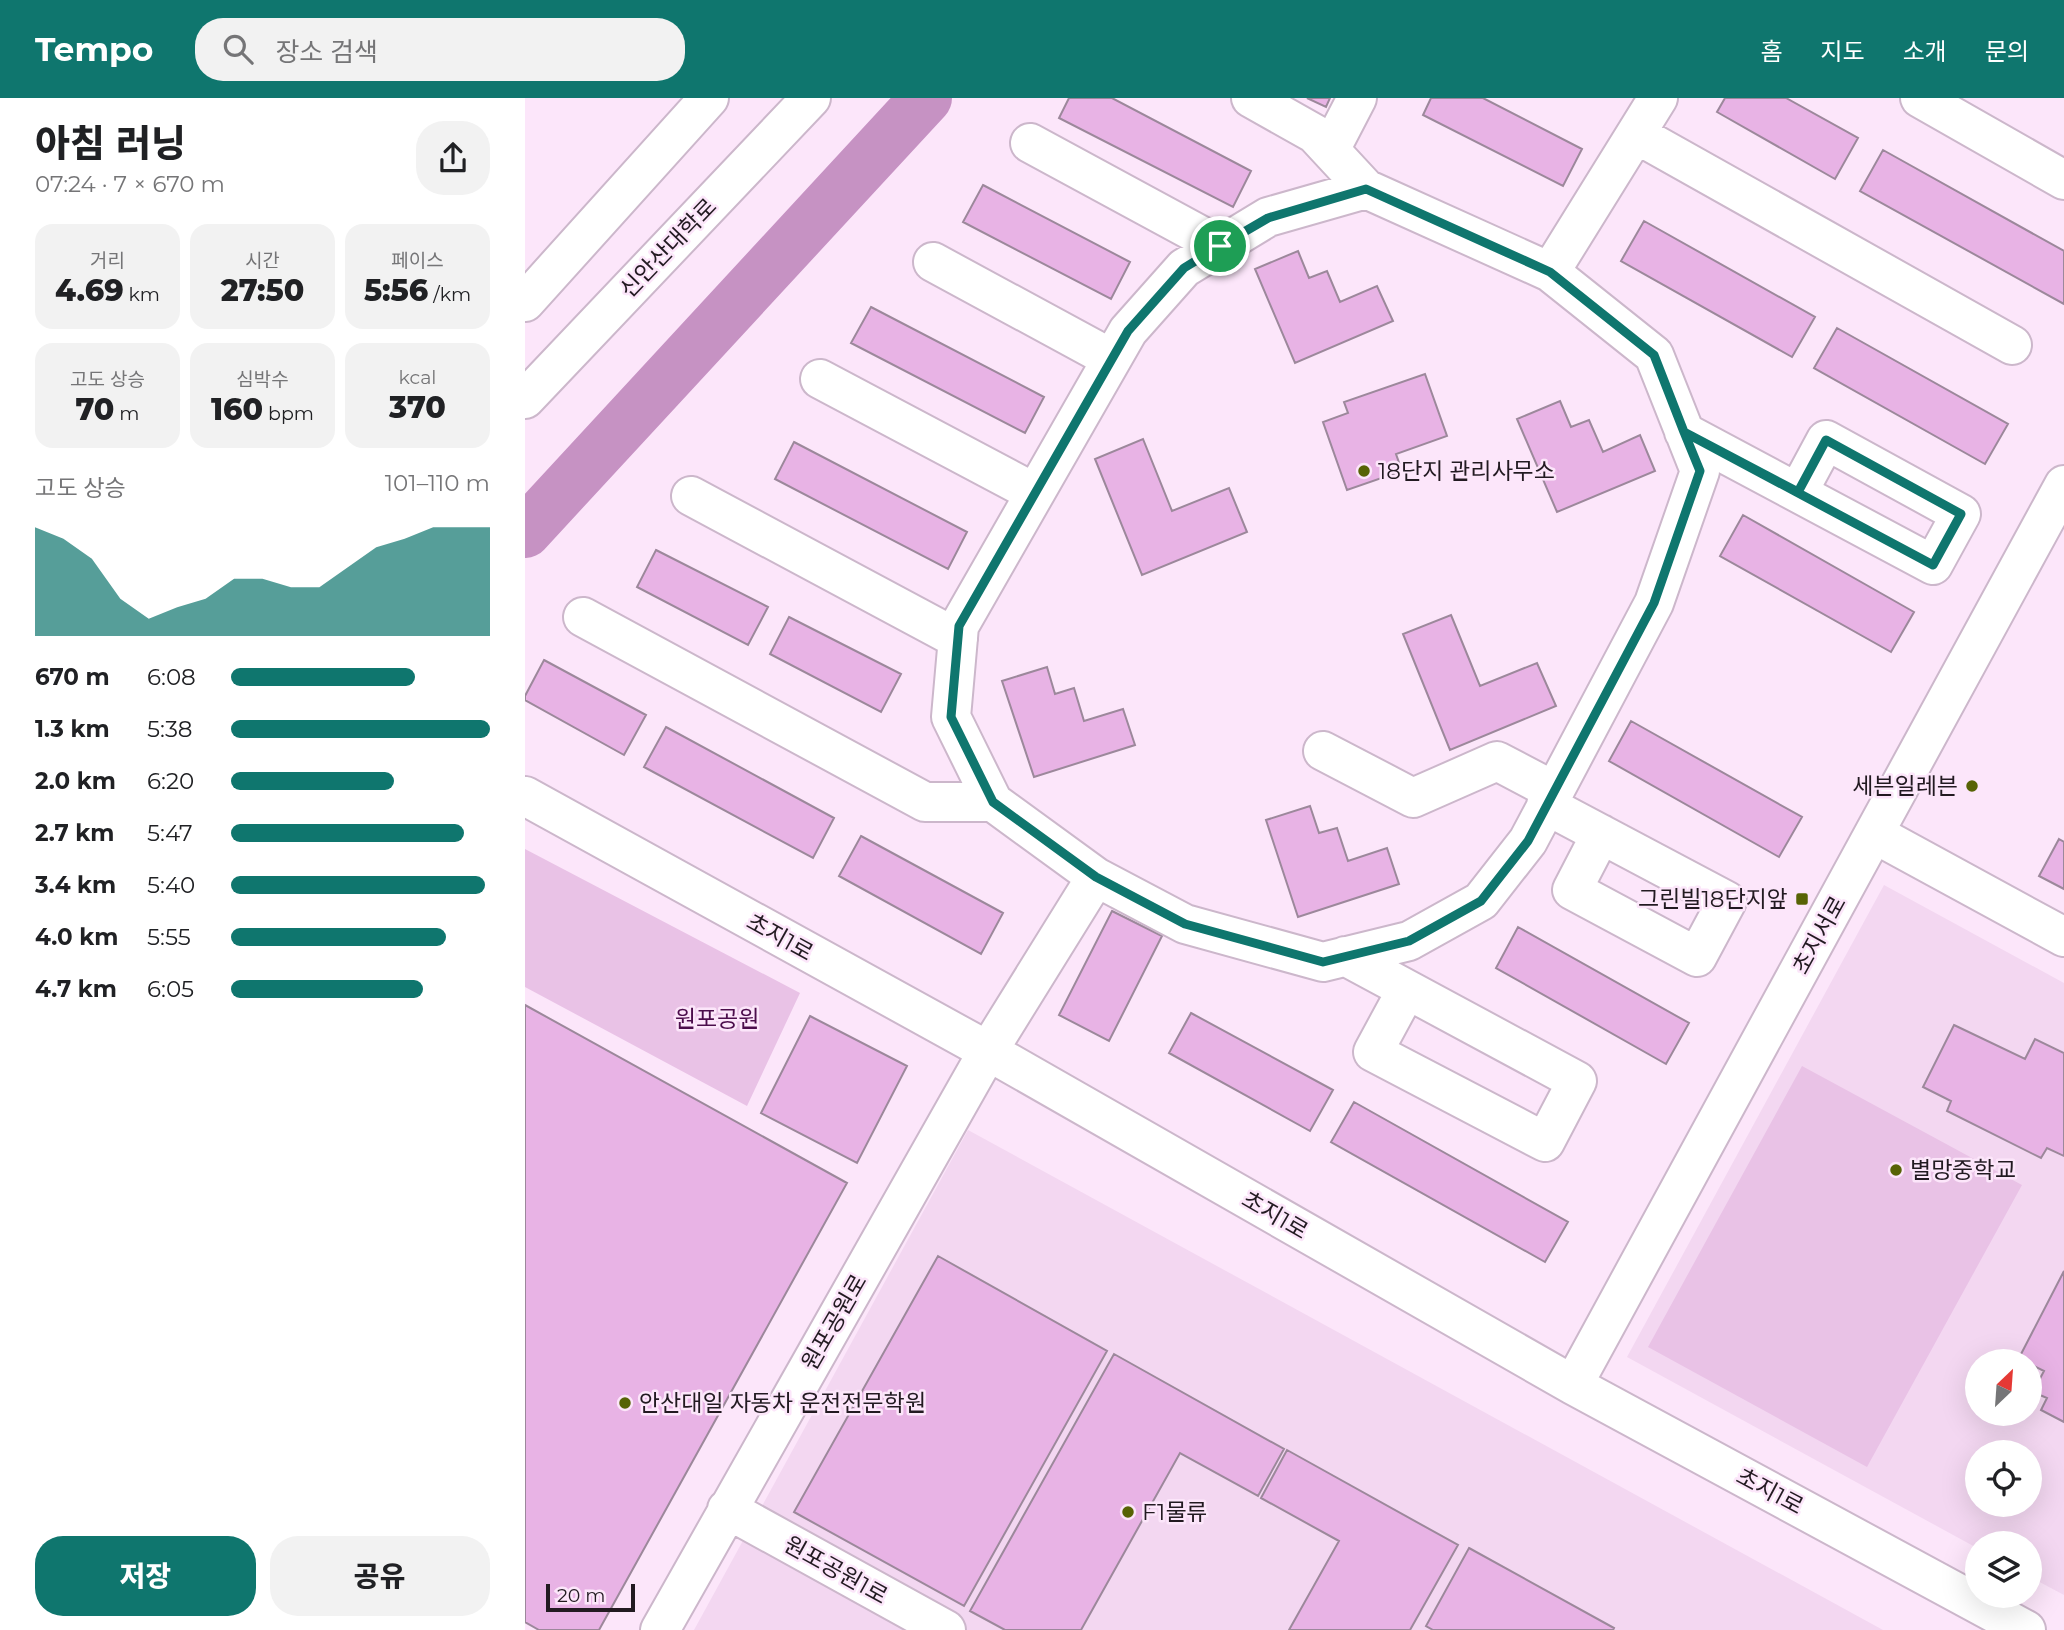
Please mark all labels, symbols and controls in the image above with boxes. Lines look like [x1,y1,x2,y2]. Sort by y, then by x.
search box [195,18,685,81]
text: Tempo [35,29,153,69]
icon: search [219,30,257,68]
text: 장소 검색 [275,36,378,68]
text: 홈 [1760,37,1782,66]
text: 지도 [1820,37,1865,66]
text: 소개 [1903,37,1947,66]
text: 문의 [1985,37,2029,66]
text: 아침 러닝 [35,120,186,167]
button: share [416,121,490,195]
text: 07:24 · 7 × 670 m [35,170,225,198]
street label: 신안산대학로 [614,193,722,303]
pin [1190,216,1250,276]
icon: arrive [1201,227,1239,265]
text: 거리 [90,249,125,272]
text: 시간 [245,249,280,272]
text: 페이스 [391,249,444,272]
text: 4.69 [55,272,124,309]
text: 27:50 [221,272,304,309]
text: 5:56 [364,272,428,309]
text: km [124,283,160,306]
text: /km [428,283,471,306]
text: kcal [399,366,436,389]
text: 고도 상승 [70,368,145,391]
text: 심박수 [236,368,289,391]
text: 370 [389,389,446,426]
text: 70 [75,391,114,428]
text: 160 [211,391,263,428]
text: m [114,402,140,425]
text: bpm [263,402,314,425]
place label: 18단지 관리사무소 [1378,457,1555,485]
marker: 18단지 관리사무소 [1356,463,1372,479]
text: 101–110 m [385,469,490,497]
text: 고도 상승 [35,474,126,502]
text: 670 m [35,663,110,691]
text: 6:08 [147,663,196,691]
text: 1.3 km [35,715,110,743]
text: 5:38 [147,715,193,743]
text: 2.0 km [35,767,116,795]
text: 6:20 [147,767,194,795]
place label: 세븐일레븐 [1852,772,1958,800]
marker: 세븐일레븐 [1964,778,1980,794]
text: 2.7 km [35,819,114,847]
text: 5:47 [147,819,193,847]
text: 3.4 km [35,871,116,899]
text: 5:40 [147,871,195,899]
place label: 그린빌18단지앞 [1638,885,1788,913]
street label: 초지서로 [1786,891,1852,979]
marker: 그린빌18단지앞 [1794,891,1810,907]
street label: 초지1로 [742,907,818,967]
text: 4.0 km [35,923,118,951]
text: 5:55 [147,923,191,951]
text: 4.7 km [35,975,117,1003]
text: 6:05 [147,975,194,1003]
park label: 원포공원 [675,1005,759,1033]
place label: 별망중학교 [1910,1156,2016,1184]
marker: 별망중학교 [1888,1162,1904,1178]
street label: 초지1로 [1237,1185,1313,1245]
street label: 원포공원로 [795,1269,873,1375]
north arrow [1965,1349,2042,1426]
map controls [1965,1349,2042,1608]
place label: 안산대일 자동차 운전전문학원 [639,1389,926,1417]
marker: 안산대일 자동차 운전전문학원 [617,1395,633,1411]
button: locate [1965,1440,2042,1517]
street label: 초지1로 [1732,1462,1808,1520]
place label: F1물류 [1142,1498,1208,1526]
marker: F1물류 [1120,1504,1136,1520]
street label: 원포공원1로 [779,1530,893,1610]
button: layers [1965,1531,2042,1608]
button: 저장 [35,1536,256,1616]
button: 공유 [270,1536,490,1616]
scale bar [546,1581,635,1613]
text: 20 m [557,1584,605,1607]

